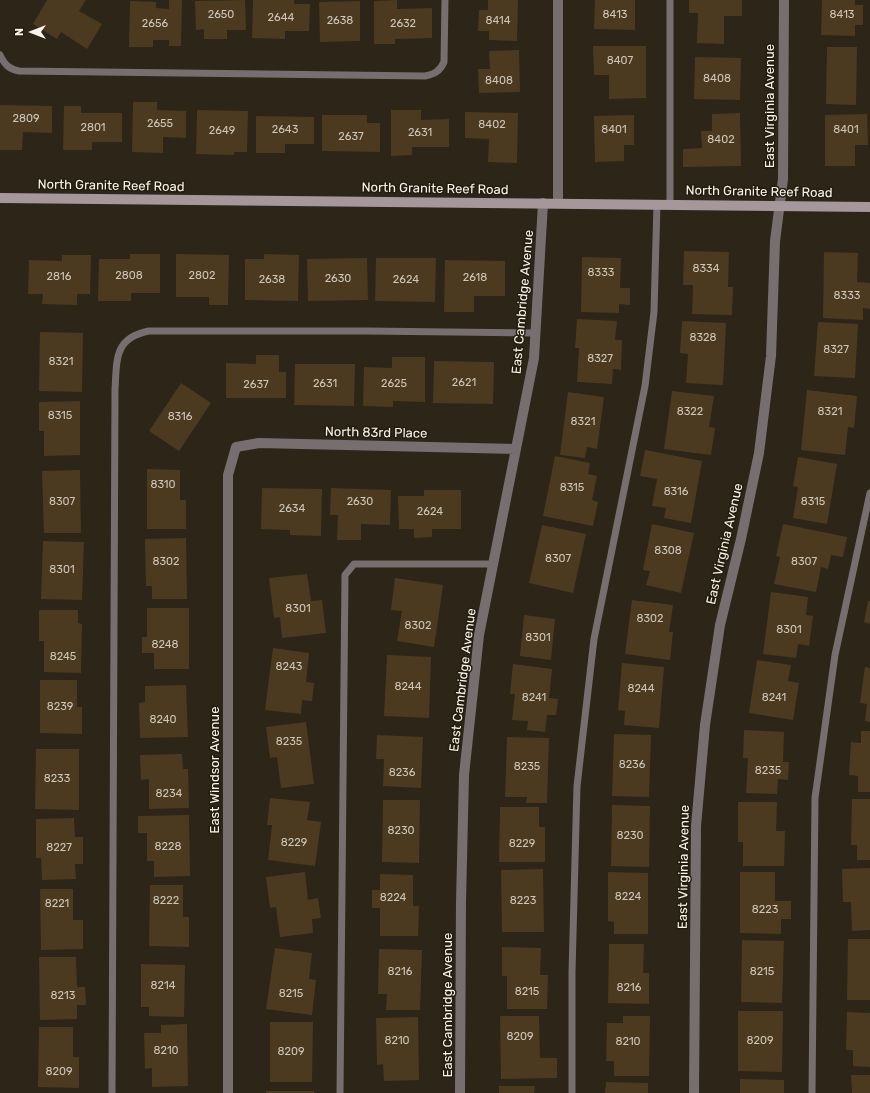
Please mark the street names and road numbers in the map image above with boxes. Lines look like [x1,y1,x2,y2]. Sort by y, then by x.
street label: East Virginia Avenue [762,44,778,168]
street label: North Granite Reef Road [37,177,185,195]
street label: North Granite Reef Road [361,180,509,198]
street label: North Granite Reef Road [685,183,833,201]
street label: East Cambridge Avenue [509,229,537,375]
street label: North 83rd Place [325,424,427,442]
street label: East Virginia Avenue [703,482,747,606]
street label: East Cambridge Avenue [446,607,480,753]
street label: East Windsor Avenue [207,707,223,833]
street label: East Virginia Avenue [675,805,693,929]
street label: East Cambridge Avenue [440,933,456,1077]

